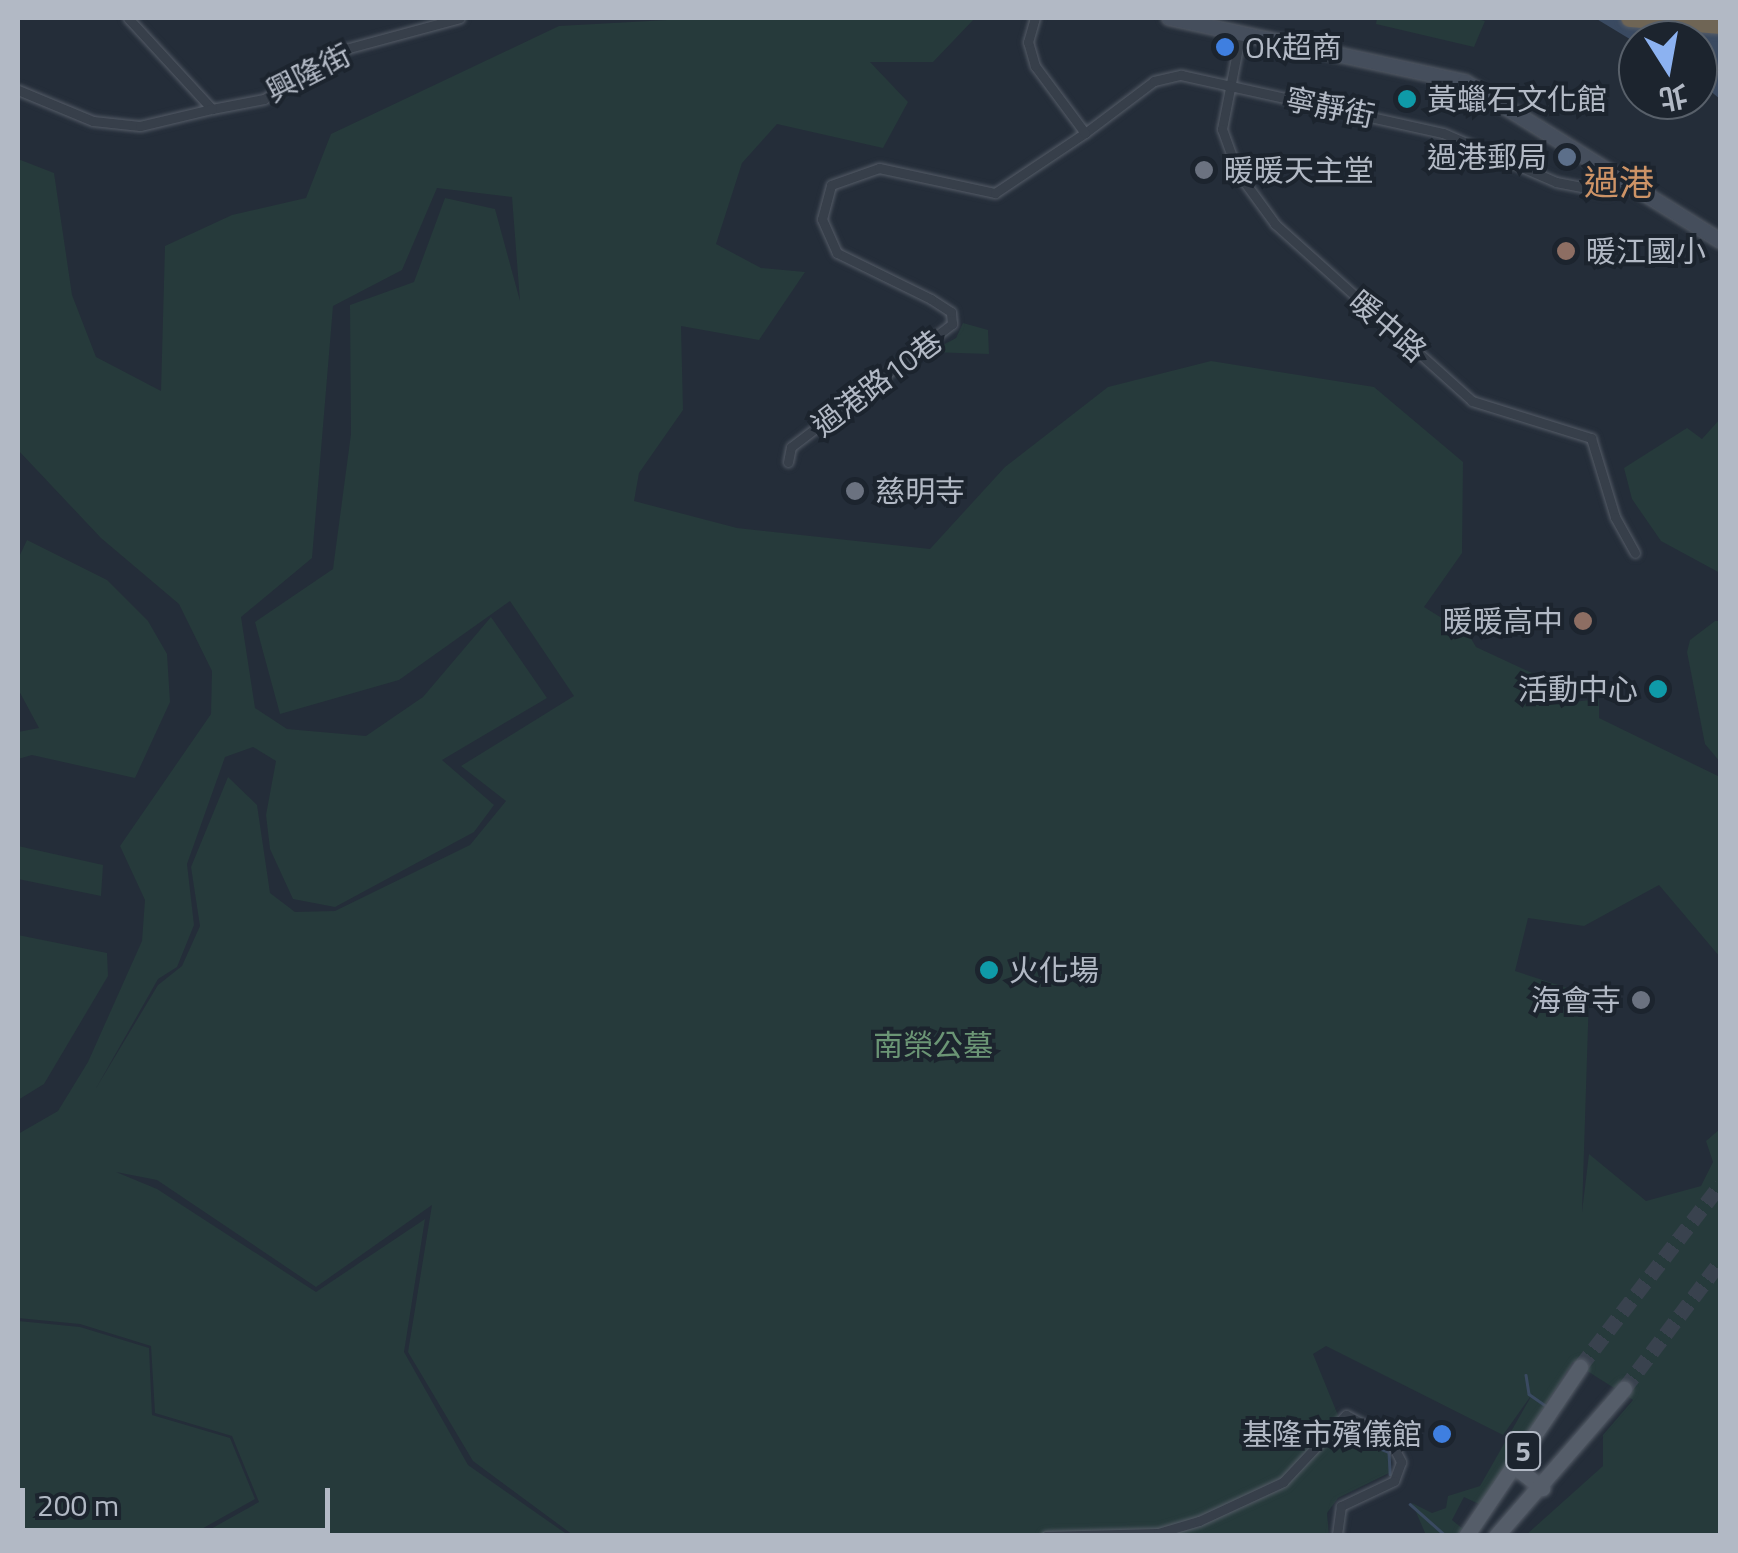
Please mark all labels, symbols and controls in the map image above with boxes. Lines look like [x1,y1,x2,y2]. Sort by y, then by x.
north arrow [1618,20,1718,120]
place label: OK超商 [1245,29,1342,65]
marker: OK超商 [1214,36,1236,58]
street label: 興隆街 [260,37,356,109]
text: 北 [1656,74,1691,122]
street label: 寧靜街 [1282,80,1378,134]
place label: 黃蠟石文化館 [1427,81,1607,117]
marker: 黃蠟石文化館 [1396,88,1418,110]
place label: 過港郵局 [1427,139,1547,175]
marker: 過港郵局 [1556,146,1578,168]
place label: 暖暖天主堂 [1224,152,1374,188]
marker: 暖暖天主堂 [1193,159,1215,181]
district label: 過港 [1584,161,1654,203]
place label: 暖江國小 [1586,233,1706,269]
marker: 暖江國小 [1555,240,1577,262]
street label: 暖中路 [1342,283,1434,369]
street label: 過港路10巷 [805,322,949,444]
place label: 慈明寺 [875,473,965,509]
marker: 慈明寺 [844,480,866,502]
place label: 暖暖高中 [1443,603,1563,639]
marker: 暖暖高中 [1572,610,1594,632]
place label: 活動中心 [1518,671,1638,707]
marker: 活動中心 [1647,678,1669,700]
place label: 火化場 [1009,952,1099,988]
marker: 火化場 [978,959,1000,981]
place label: 海會寺 [1531,982,1621,1018]
marker: 海會寺 [1630,989,1652,1011]
park label: 南榮公墓 [873,1027,993,1063]
place label: 基隆市殯儀館 [1242,1416,1422,1452]
marker: 基隆市殯儀館 [1431,1423,1453,1445]
road number: 5 [1503,1428,1543,1474]
scale bar [25,1468,335,1530]
text: 200 m [37,1482,119,1528]

